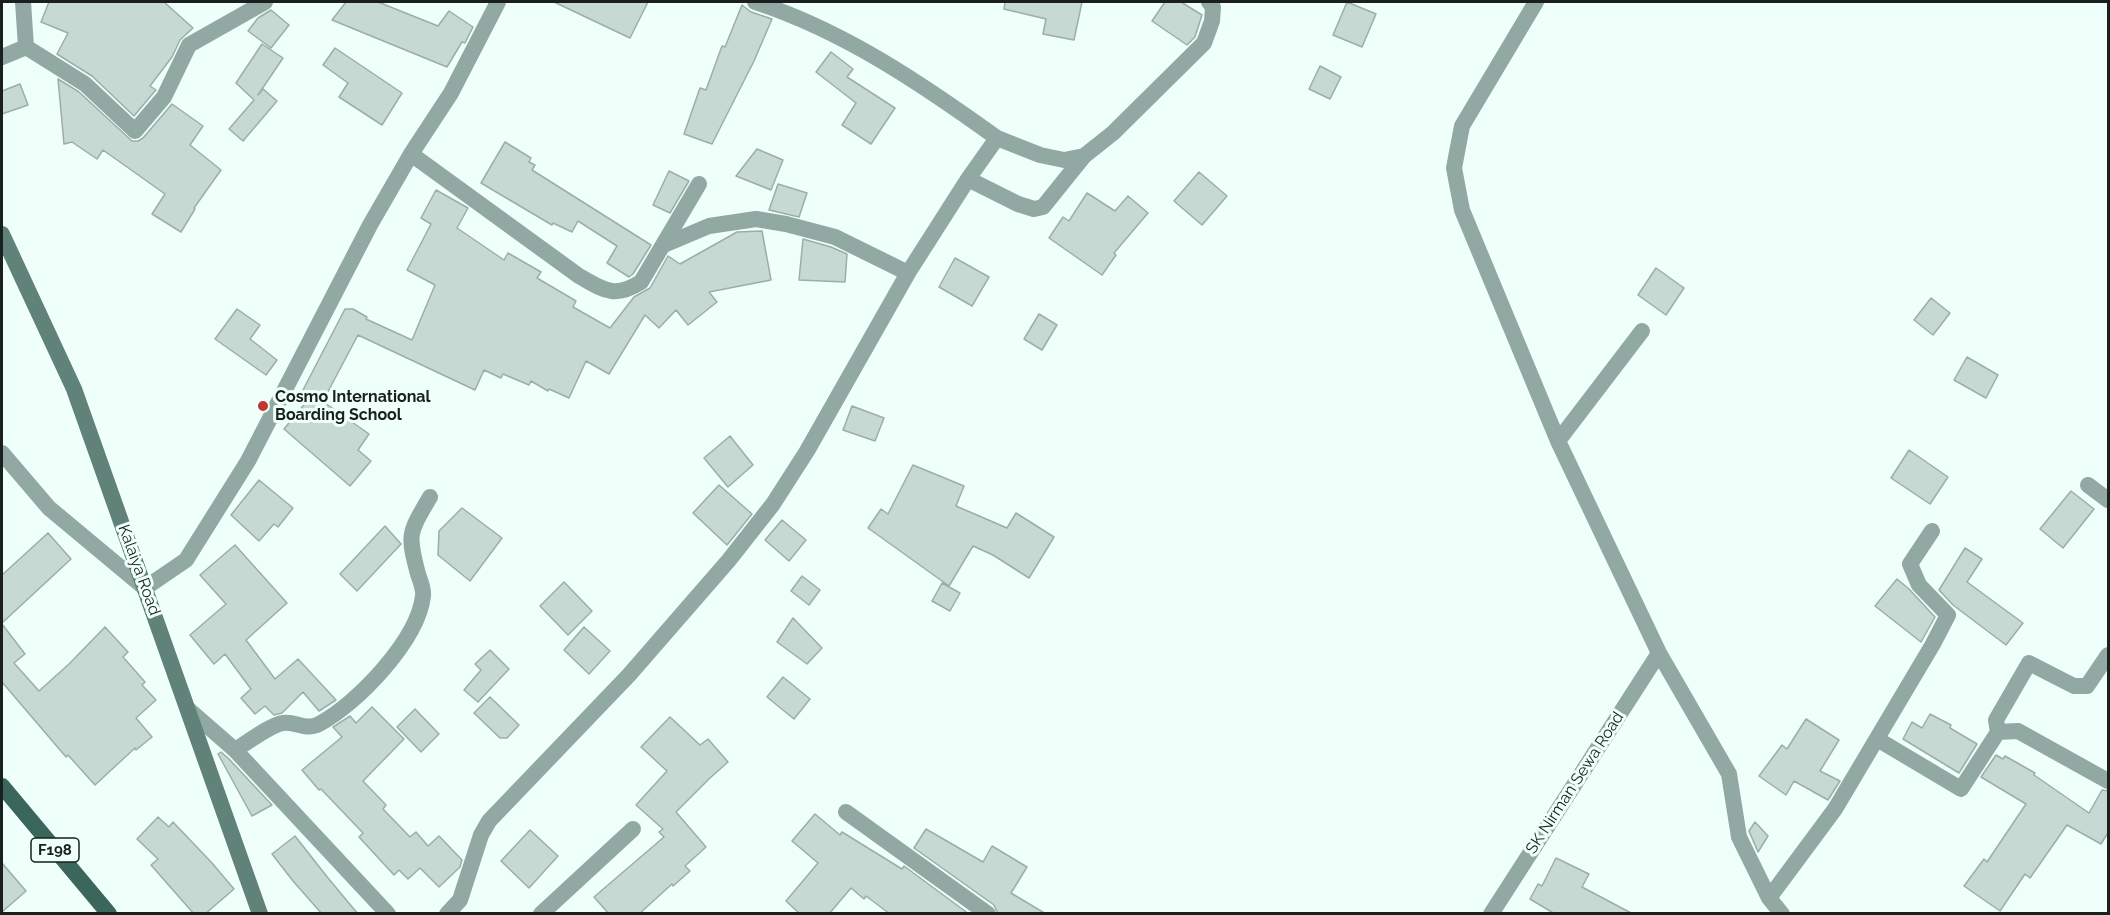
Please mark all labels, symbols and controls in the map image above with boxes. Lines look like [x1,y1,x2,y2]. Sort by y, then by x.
place label: Cosmo International Boarding School [275,387,431,425]
marker: Cosmo International Boarding School [256,399,270,413]
street label: Kalaiya Road [114,522,164,618]
street label: SK Nirman Sewa Road [1522,708,1628,858]
road number: F198 [31,838,79,862]

